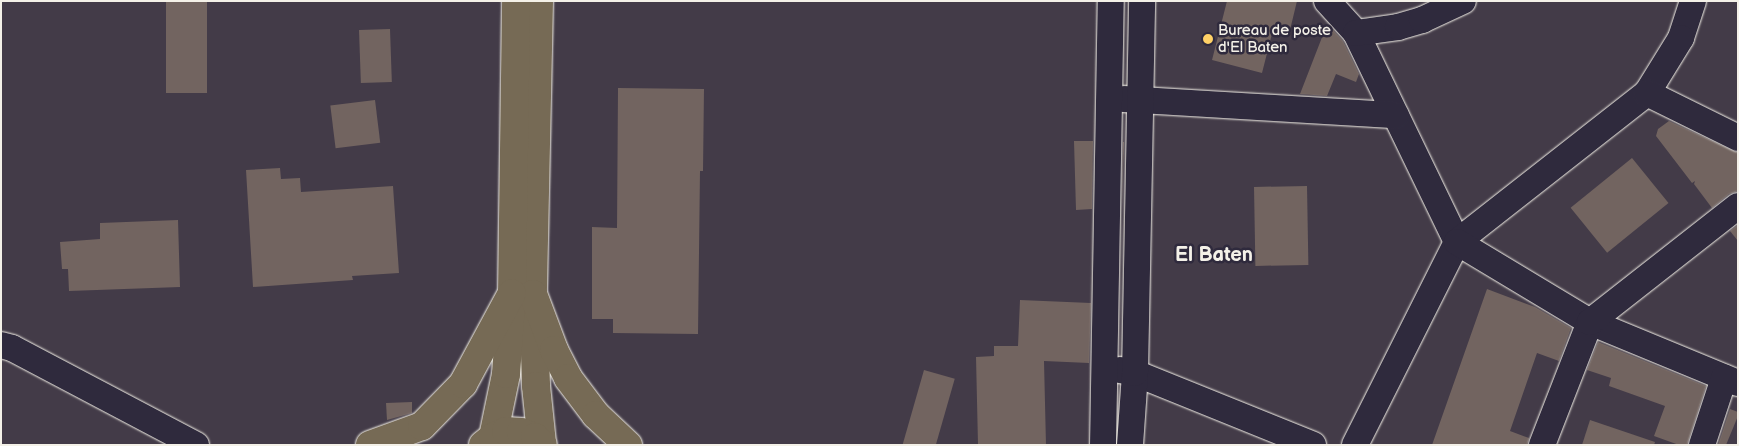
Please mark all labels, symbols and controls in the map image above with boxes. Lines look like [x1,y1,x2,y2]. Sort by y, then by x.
place label: Bureau de poste d'El Baten [1218,21,1331,56]
marker: Bureau de poste d'El Baten [1202,33,1214,45]
district label: El Baten [1175,243,1253,267]

